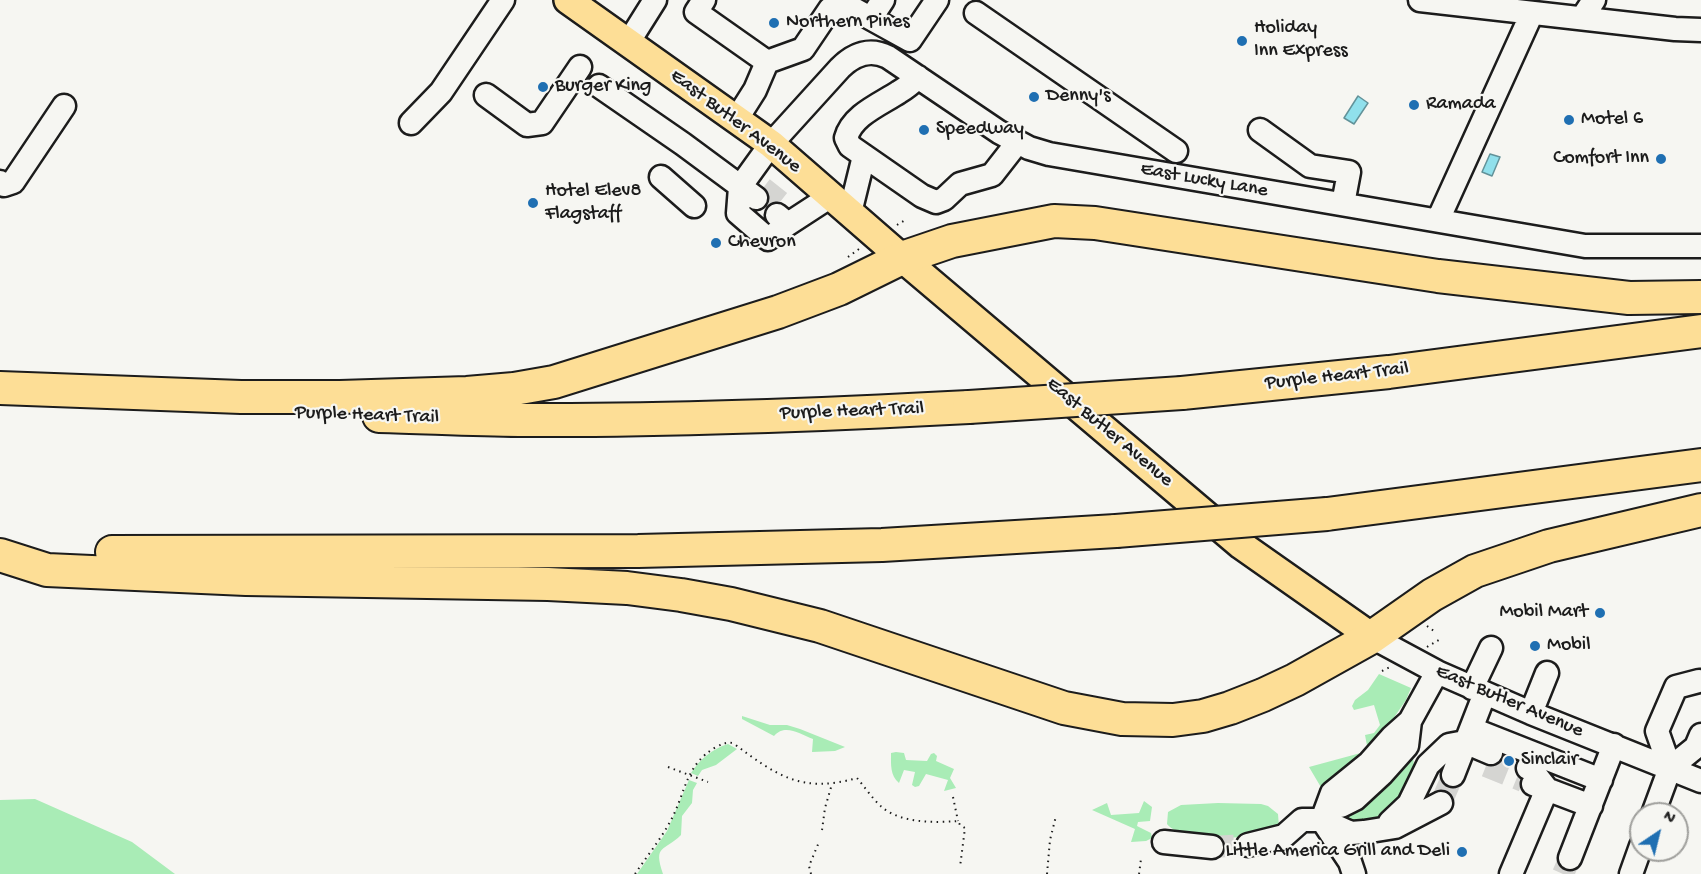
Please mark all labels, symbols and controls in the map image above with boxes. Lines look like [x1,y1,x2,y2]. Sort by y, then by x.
place label: Northern Pines [786,11,910,35]
marker: Northern Pines [767,16,781,30]
place label: Holiday Inn Express [1254,17,1347,64]
marker: Holiday Inn Express [1235,34,1249,48]
street label: East Butler Avenue [665,65,805,179]
place label: Burger King [555,75,651,99]
marker: Burger King [536,80,550,94]
place label: Denny's [1046,85,1111,109]
marker: Denny's [1027,90,1041,104]
place label: Ramada [1426,93,1496,117]
marker: Ramada [1407,98,1421,112]
place label: Motel 6 [1581,108,1643,132]
marker: Motel 6 [1562,113,1576,127]
place label: Speedway [936,118,1024,142]
marker: Speedway [917,123,931,137]
place label: Comfort Inn [1553,147,1649,171]
marker: Comfort Inn [1654,152,1668,166]
street label: East Lucky Lane [1138,158,1270,204]
place label: Hotel Elev8 Flagstaff [545,180,641,227]
marker: Hotel Elev8 Flagstaff [526,196,540,210]
place label: Chevron [728,231,796,255]
marker: Chevron [709,236,723,250]
street label: Purple Heart Trail [1264,358,1410,396]
street label: East Butler Avenue [1041,373,1177,493]
street label: Purple Heart Trail [780,397,924,427]
street label: Purple Heart Trail [295,401,439,431]
place label: Mobil Mart [1499,601,1588,625]
marker: Mobil Mart [1593,606,1607,620]
place label: Mobil [1547,634,1591,658]
marker: Mobil [1528,639,1542,653]
street label: East Butler Avenue [1431,660,1587,744]
place label: Sinclair [1521,749,1578,773]
marker: Sinclair [1502,754,1516,768]
north arrow [1629,802,1689,862]
text: N [1659,808,1678,829]
place label: Little America Grill and Deli [1225,840,1450,864]
marker: Little America Grill and Deli [1455,845,1469,859]

